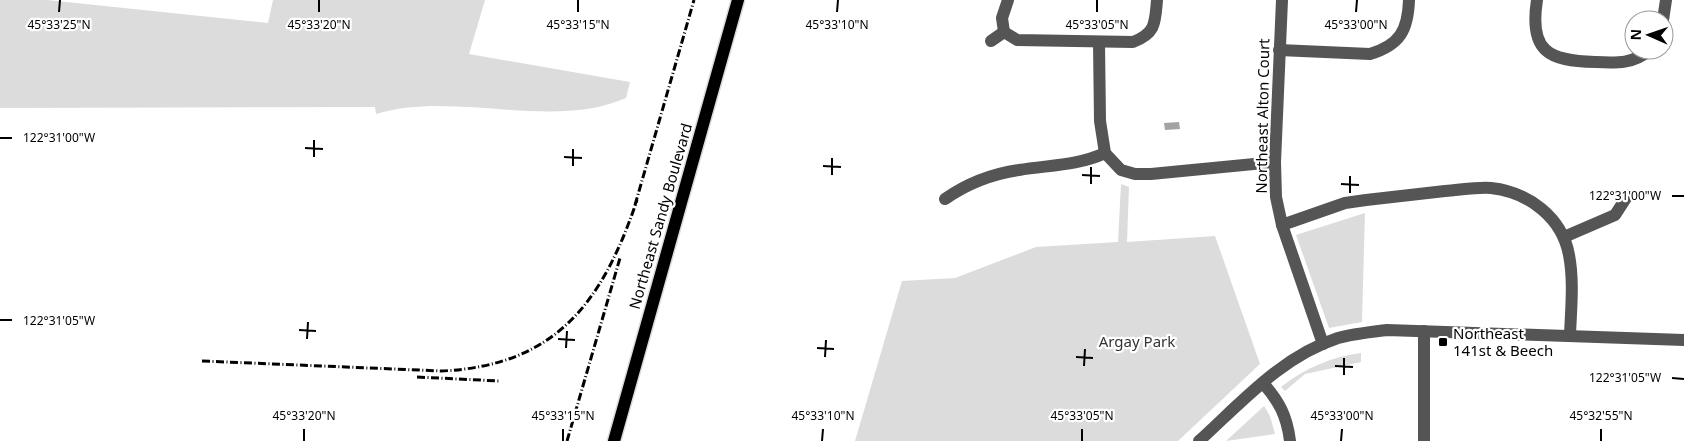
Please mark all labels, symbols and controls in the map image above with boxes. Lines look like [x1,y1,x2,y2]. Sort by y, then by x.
north arrow [1624,10,1674,60]
text: 45°33'25"N [27,16,91,33]
text: 45°33'20"N [287,16,351,33]
text: 45°33'15"N [546,16,610,33]
text: 45°33'10"N [805,16,869,33]
text: 45°33'05"N [1065,16,1129,33]
text: 45°33'00"N [1324,16,1388,33]
text: N [1626,29,1645,41]
street label: Northeast Alton Court [1251,38,1273,194]
street label: Northeast Sandy Boulevard [624,121,696,311]
text: 122°31'00"W [23,129,95,146]
text: 122°31'00"W [1589,187,1661,204]
text: 122°31'05"W [23,312,95,329]
place label: Northeast 141st & Beech [1453,323,1553,360]
park label: Argay Park [1099,331,1175,351]
marker: Northeast 141st & Beech [1437,336,1449,348]
text: 122°31'05"W [1589,369,1661,386]
text: 45°33'20"N [272,407,336,424]
text: 45°33'15"N [531,407,595,424]
text: 45°33'10"N [791,407,855,424]
text: 45°33'05"N [1050,407,1114,424]
text: 45°33'00"N [1310,407,1374,424]
text: 45°32'55"N [1569,407,1633,424]

